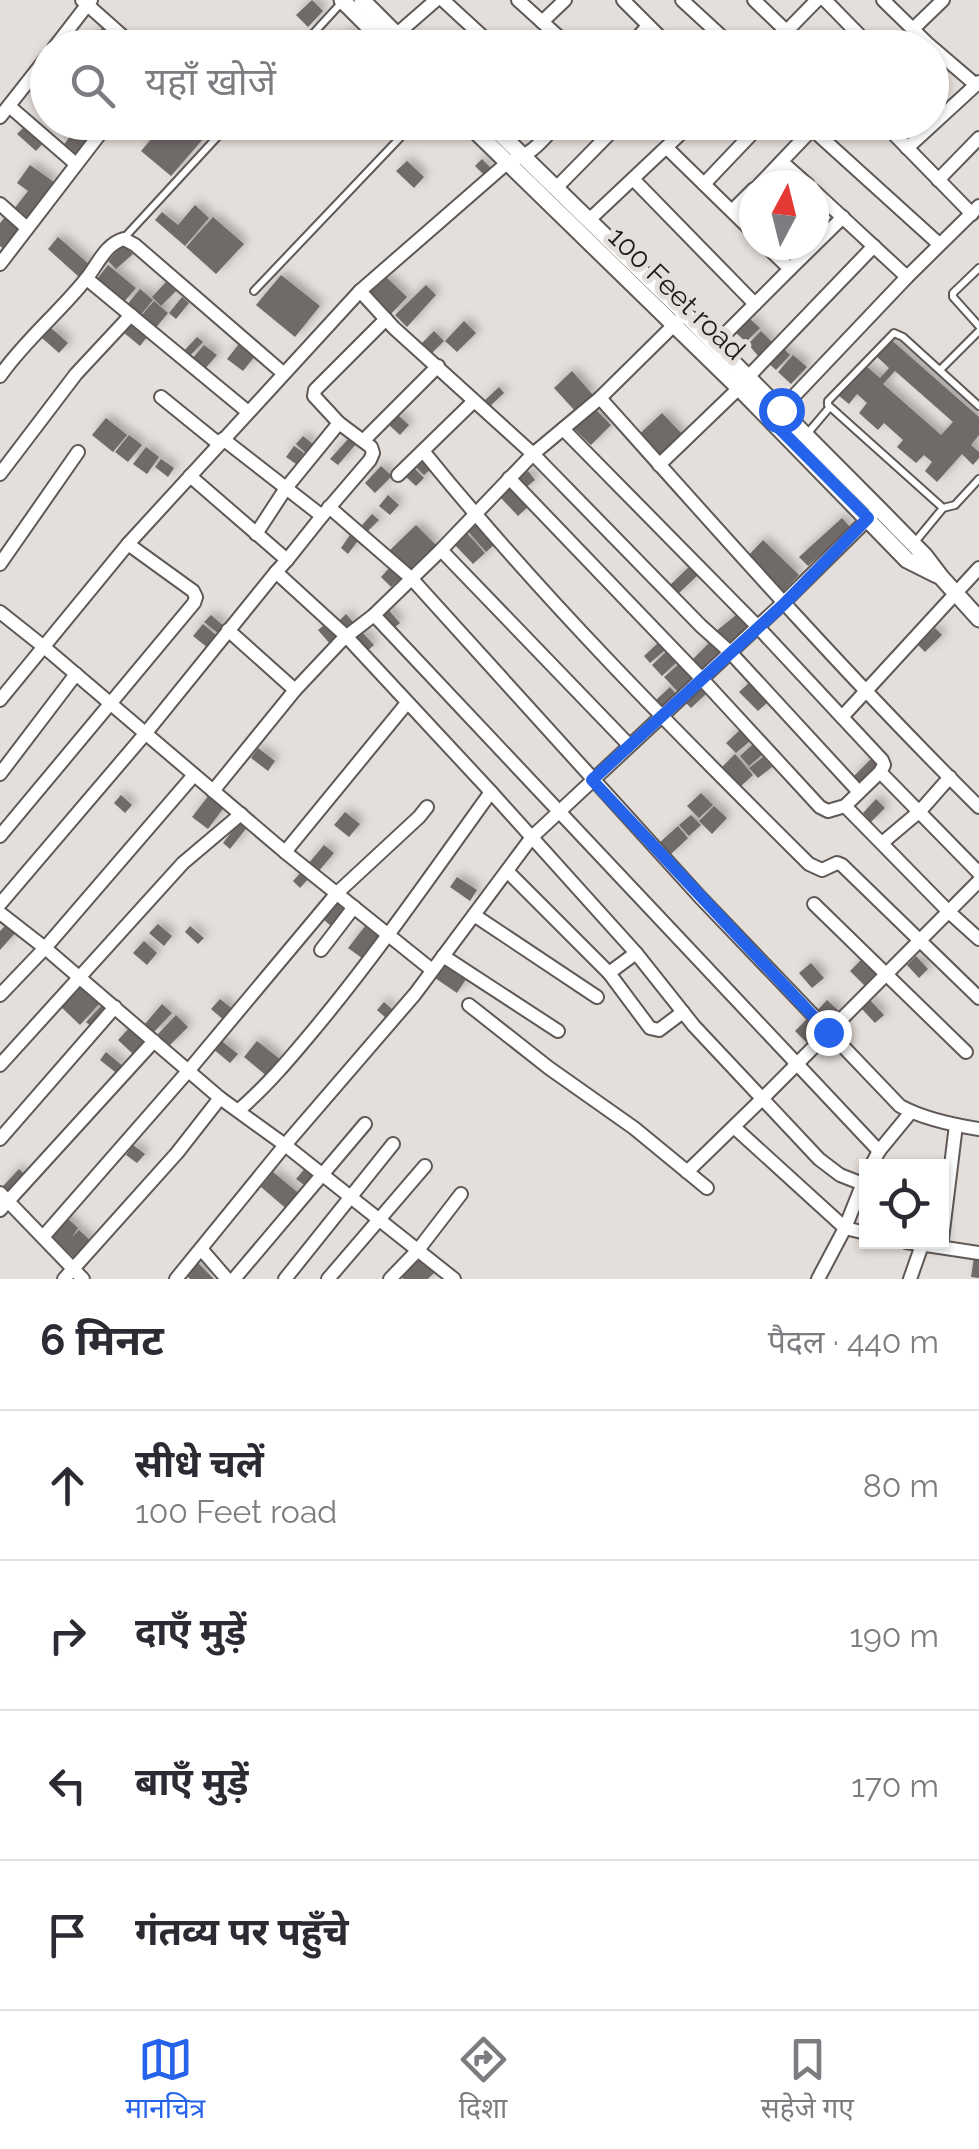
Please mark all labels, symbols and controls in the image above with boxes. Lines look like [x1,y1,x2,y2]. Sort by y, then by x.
search box [30,30,949,140]
icon: search [65,58,120,113]
text: यहाँ खोजें [145,59,276,104]
north arrow [739,170,829,260]
street label: 100 Feet road [602,220,752,367]
route start [759,388,805,434]
route end [806,1010,852,1056]
map controls [859,1159,949,1249]
button: locate [859,1159,949,1249]
text: 6 मिनट [40,1316,164,1365]
text: पैदल · 440 m [768,1323,939,1360]
text: सीधे चलें [135,1441,264,1486]
icon: ahead [40,1458,95,1513]
text: 80 m [863,1467,939,1504]
text: 100 Feet road [135,1493,337,1530]
icon: right [40,1608,95,1663]
text: दाएँ मुड़ें [135,1609,246,1654]
text: 190 m [849,1617,939,1654]
icon: left [40,1758,95,1813]
text: बाएँ मुड़ें [135,1759,248,1804]
text: 170 m [851,1767,939,1804]
icon: arrive [40,1908,95,1963]
text: गंतव्य पर पहुँचे [135,1909,349,1954]
tab: मानचित्र [125,2032,205,2129]
tab: दिशा [456,2032,511,2129]
tab: सहेजे गए [761,2032,854,2129]

